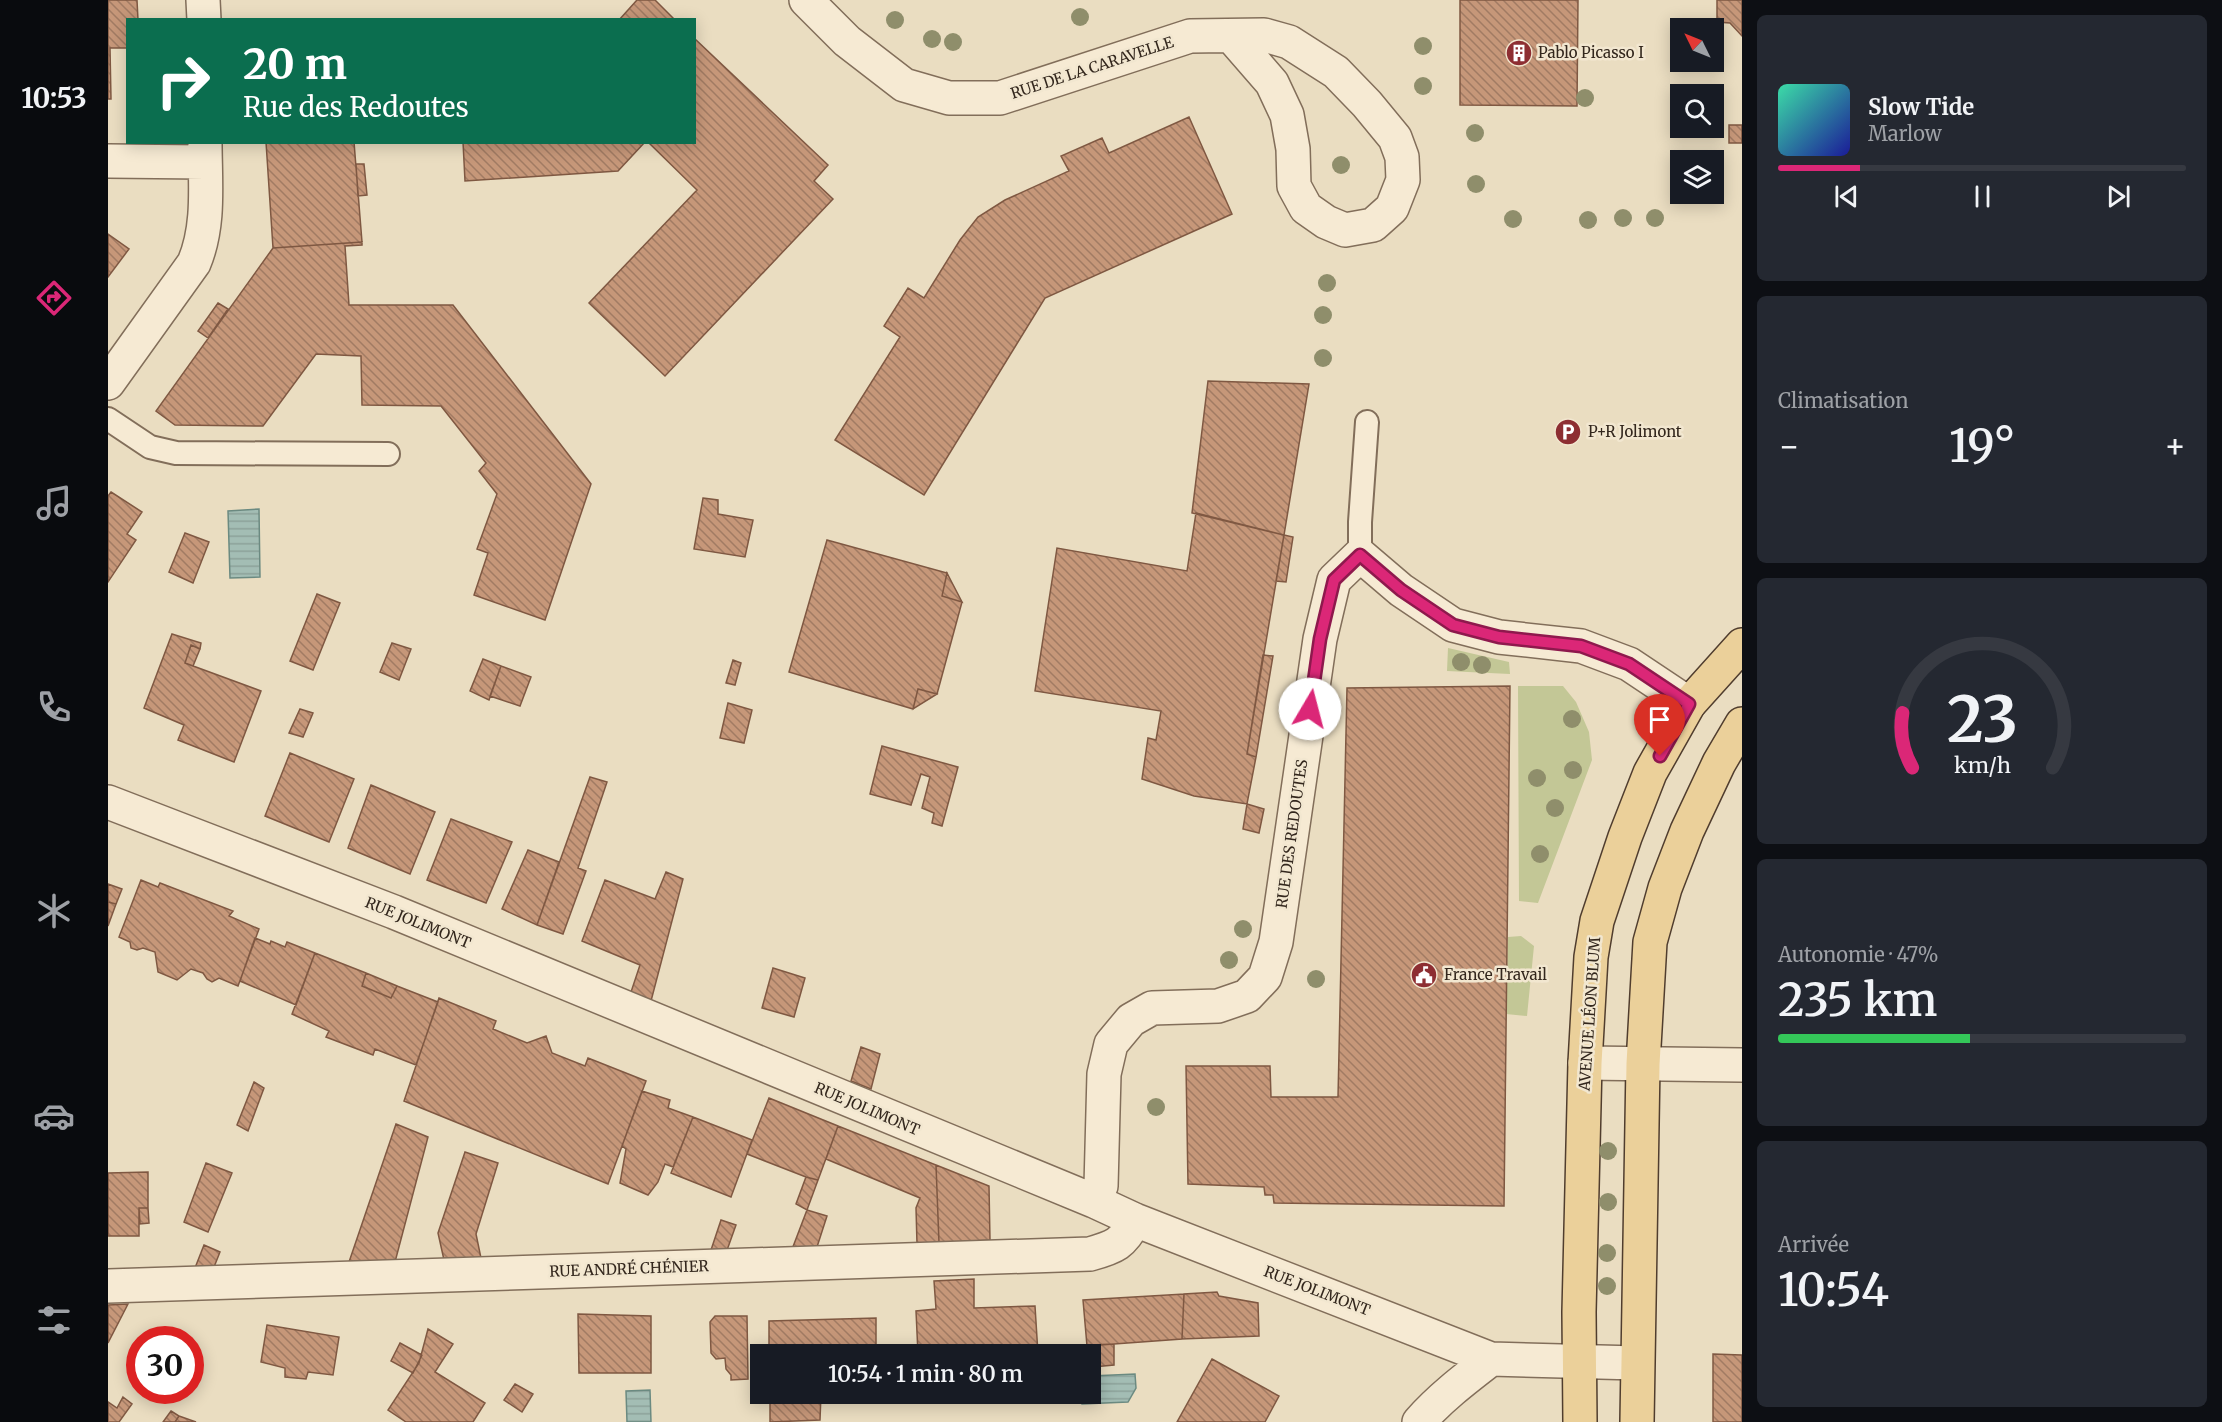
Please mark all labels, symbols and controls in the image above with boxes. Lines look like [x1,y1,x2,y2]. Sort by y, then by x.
north arrow [1670,18,1724,72]
map controls [1670,18,1724,204]
street label: RUE DE LA CARAVELLE [1008,32,1176,103]
text: 20 m [243,38,347,90]
building icon: Pablo Picasso I [1504,38,1534,68]
icon: right [144,42,222,120]
place label: Pablo Picasso I [1538,43,1644,62]
text: 10:53 [21,81,87,115]
button: search [1670,84,1724,138]
text: Rue des Redoutes [243,90,469,124]
text: Slow Tide [1868,93,1974,121]
text: Marlow [1868,121,1942,146]
button: layers [1670,150,1724,204]
icon: previous [1830,180,1863,213]
icon: pause [1966,180,1999,213]
icon: next [2102,180,2135,213]
icon: directions [33,277,75,319]
text: Climatisation [1778,388,1909,413]
parking icon: P+R Jolimont [1553,417,1583,447]
text: 19° [1949,418,2015,474]
place label: P+R Jolimont [1588,422,1682,441]
text: − [1778,426,1800,467]
text: + [2164,426,2186,467]
icon: music [33,482,75,524]
position arrow [1278,677,1342,741]
text: 23 [1947,681,2017,759]
icon: phone [33,686,75,728]
pin [1634,694,1685,756]
icon: arrive [1643,703,1676,736]
text: km/h [1954,752,2010,779]
street label: RUE DES REDOUTES [1272,758,1311,910]
icon: climate [33,890,75,932]
street label: RUE JOLIMONT [363,893,474,953]
street label: AVENUE LÉON BLUM [1574,936,1604,1093]
text: Autonomie · 47% [1778,942,1938,967]
public building icon: France Travail [1409,960,1439,990]
place label: France Travail [1444,965,1547,984]
text: 235 km [1778,972,1937,1028]
street label: RUE JOLIMONT [812,1078,923,1139]
icon: car [33,1095,75,1137]
text: Arrivée [1778,1232,1849,1257]
street label: RUE ANDRÉ CHÉNIER [549,1255,710,1281]
street label: RUE JOLIMONT [1261,1262,1374,1320]
text: 10:54 [1778,1262,1889,1318]
icon: filters [33,1299,75,1341]
speed limit sign: 30 [126,1326,204,1404]
text: 10:54 · 1 min · 80 m [828,1360,1023,1388]

